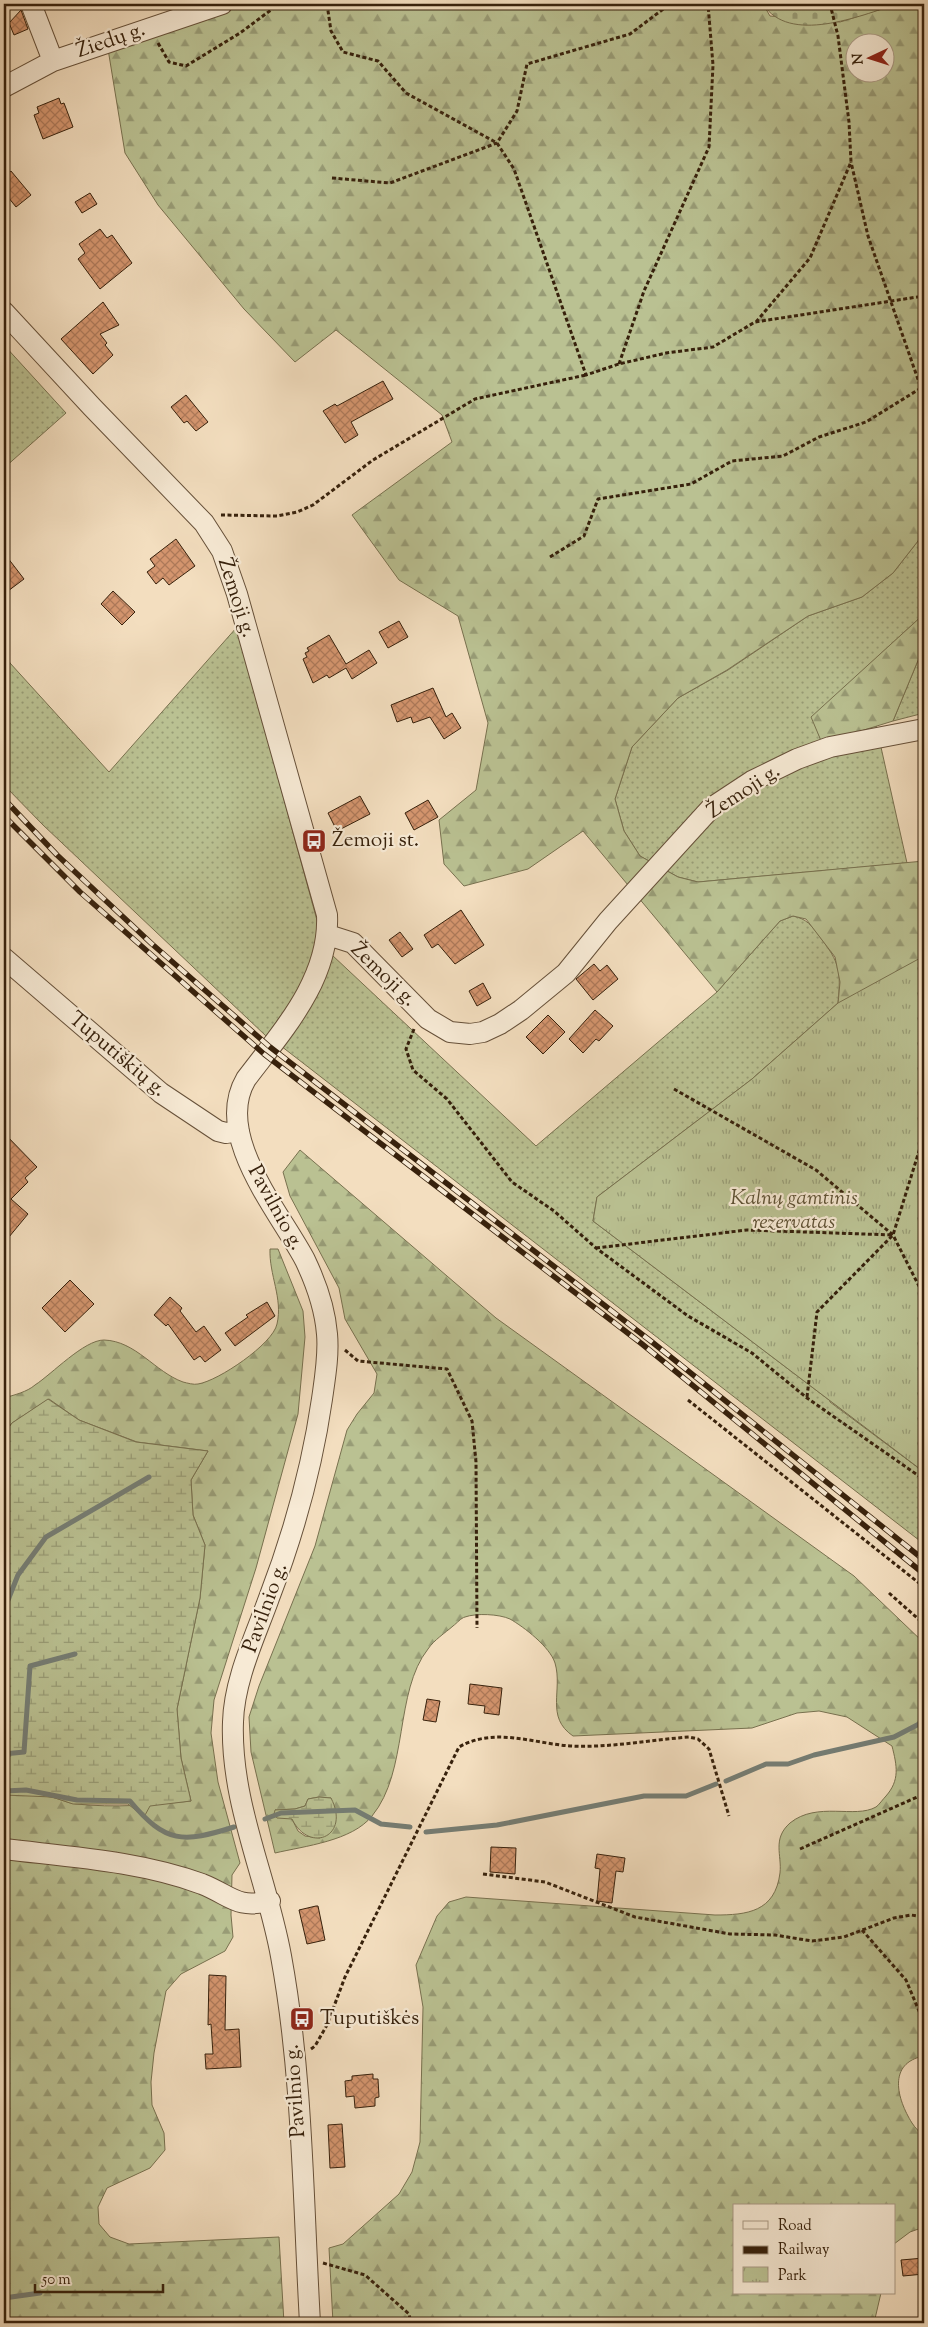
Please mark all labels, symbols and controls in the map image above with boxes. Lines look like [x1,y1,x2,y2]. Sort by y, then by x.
street label: Žiedų g. [72,15,150,67]
north arrow [846,32,896,82]
text: N [849,52,869,65]
street label: Žemoji g. [209,554,263,642]
street label: Žemoji g. [701,757,787,827]
place label: Žemoji st. [332,826,419,856]
bus stop icon: Žemoji st. [301,828,327,854]
street label: Žemoji g. [343,936,423,1014]
street label: Tuputiškių g. [62,1005,172,1105]
street label: Pavilnio g. [239,1160,311,1256]
park label: Kalnų gamtinis rezervatas [730,1184,858,1238]
street label: Pavilnio g. [236,1559,296,1657]
place label: Tuputiškės [320,2004,419,2034]
bus stop icon: Tuputiškės [289,2006,315,2032]
street label: Pavilnio g. [278,2043,314,2139]
legend [733,2204,896,2294]
text: Road [778,2216,812,2237]
text: Railway [778,2240,830,2261]
scale bar [35,2262,162,2294]
text: Park [778,2266,807,2287]
text: 50 m [41,2270,71,2291]

